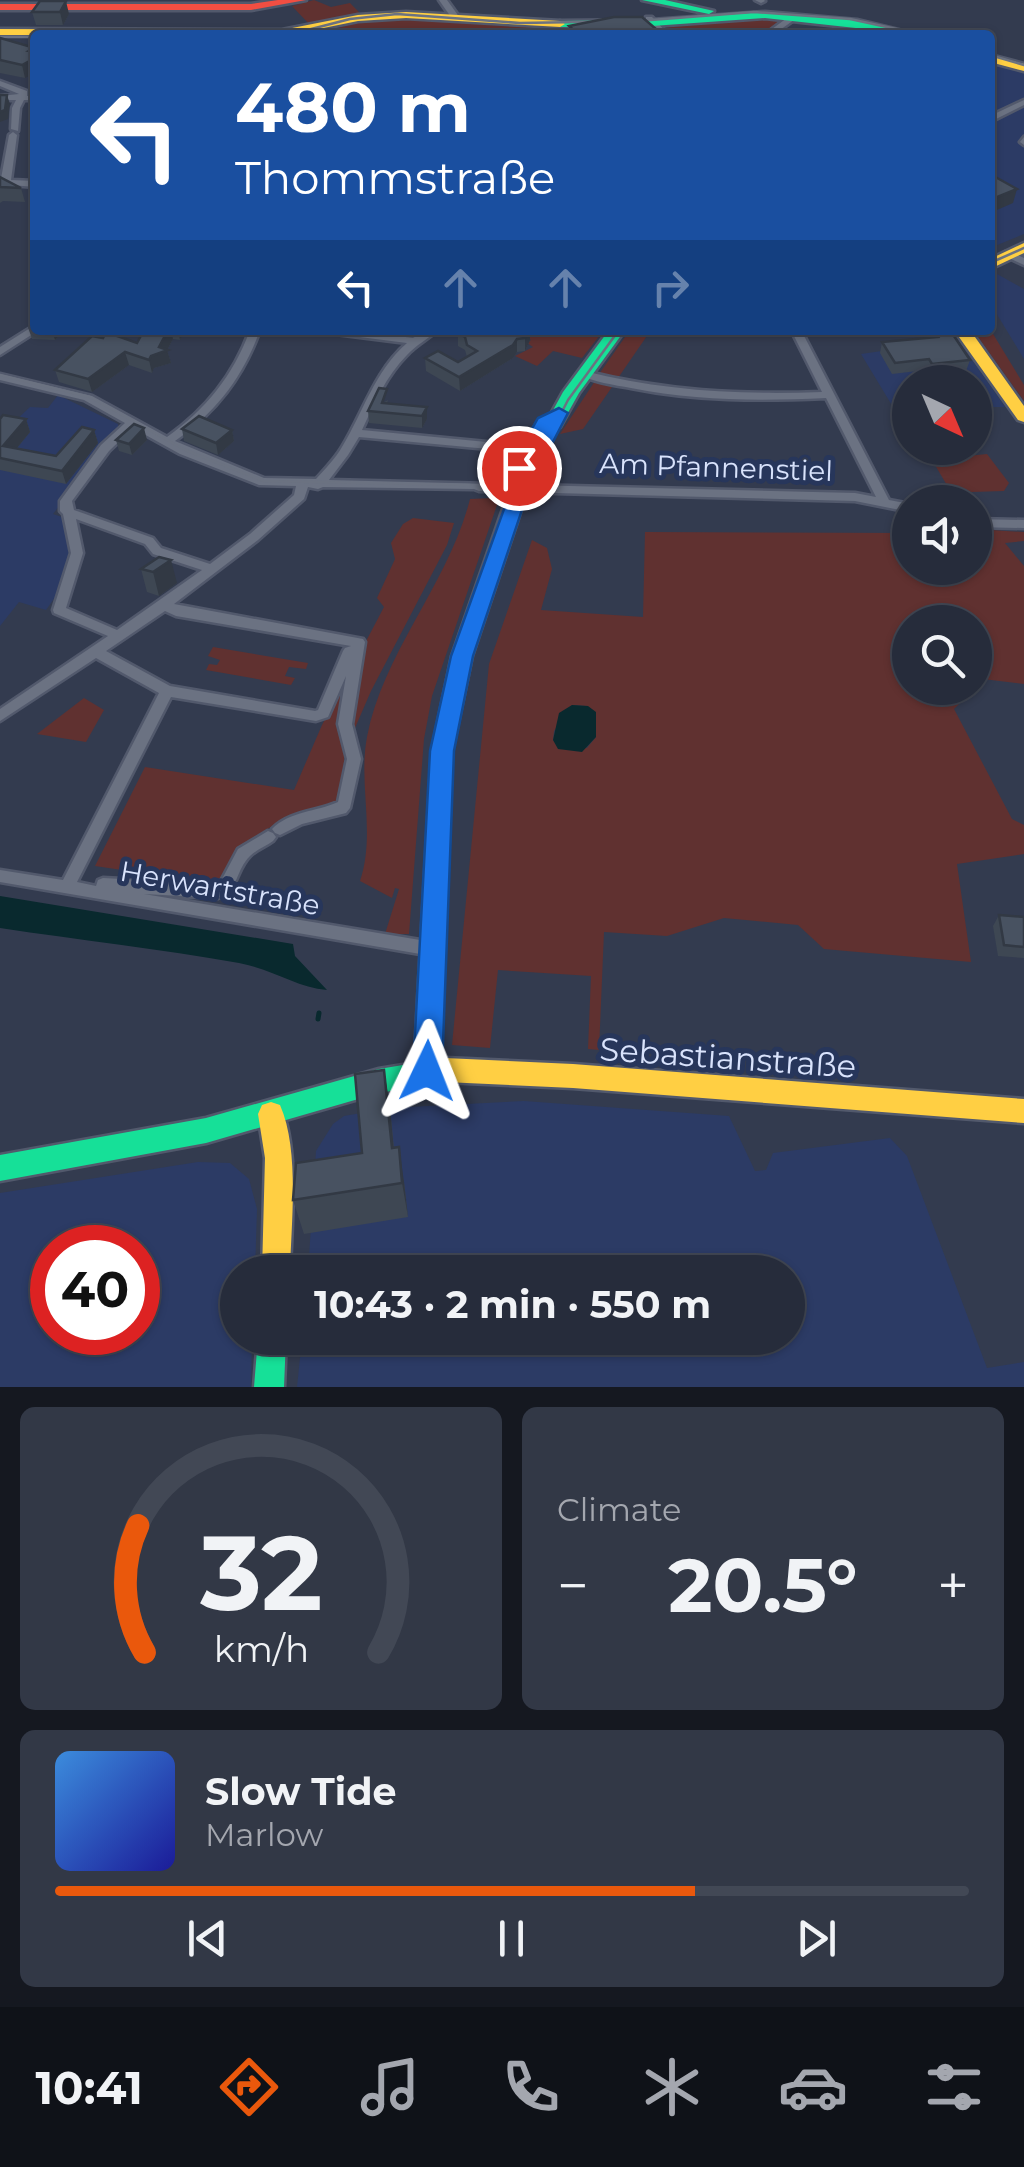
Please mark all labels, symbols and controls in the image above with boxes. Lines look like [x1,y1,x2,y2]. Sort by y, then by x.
text: 480 m [235,64,471,150]
icon: left [70,70,200,200]
text: Thommstraße [235,150,555,205]
icon: left [328,260,383,315]
icon: ahead [433,260,488,315]
icon: ahead [538,260,593,315]
icon: right [643,260,698,315]
north arrow [892,365,992,465]
map controls [892,365,992,705]
pin [477,426,562,511]
icon: arrive [492,441,547,496]
street label: Am Pfannenstiel [599,446,833,488]
button: sound [892,485,992,585]
button: search [892,605,992,705]
street label: Herwartstraße [117,854,323,922]
position arrow [375,1019,479,1123]
street label: Sebastianstraße [599,1029,858,1086]
speed limit sign: 40 [30,1225,160,1355]
text: 10:43 · 2 min · 550 m [314,1281,711,1328]
text: Climate [557,1490,681,1529]
text: 32 [199,1509,322,1636]
text: 20.5° [668,1539,858,1631]
text: − [557,1552,589,1619]
text: + [937,1552,969,1619]
text: km/h [213,1627,309,1671]
text: Slow Tide [205,1768,397,1815]
text: Marlow [205,1815,323,1854]
icon: previous [180,1911,235,1966]
icon: pause [484,1911,539,1966]
icon: next [789,1911,844,1966]
icon: directions [214,2052,284,2122]
icon: music [355,2052,425,2122]
icon: phone [496,2052,566,2122]
icon: climate [637,2052,707,2122]
icon: car [778,2052,848,2122]
icon: filters [919,2052,989,2122]
text: 10:41 [35,2060,143,2115]

